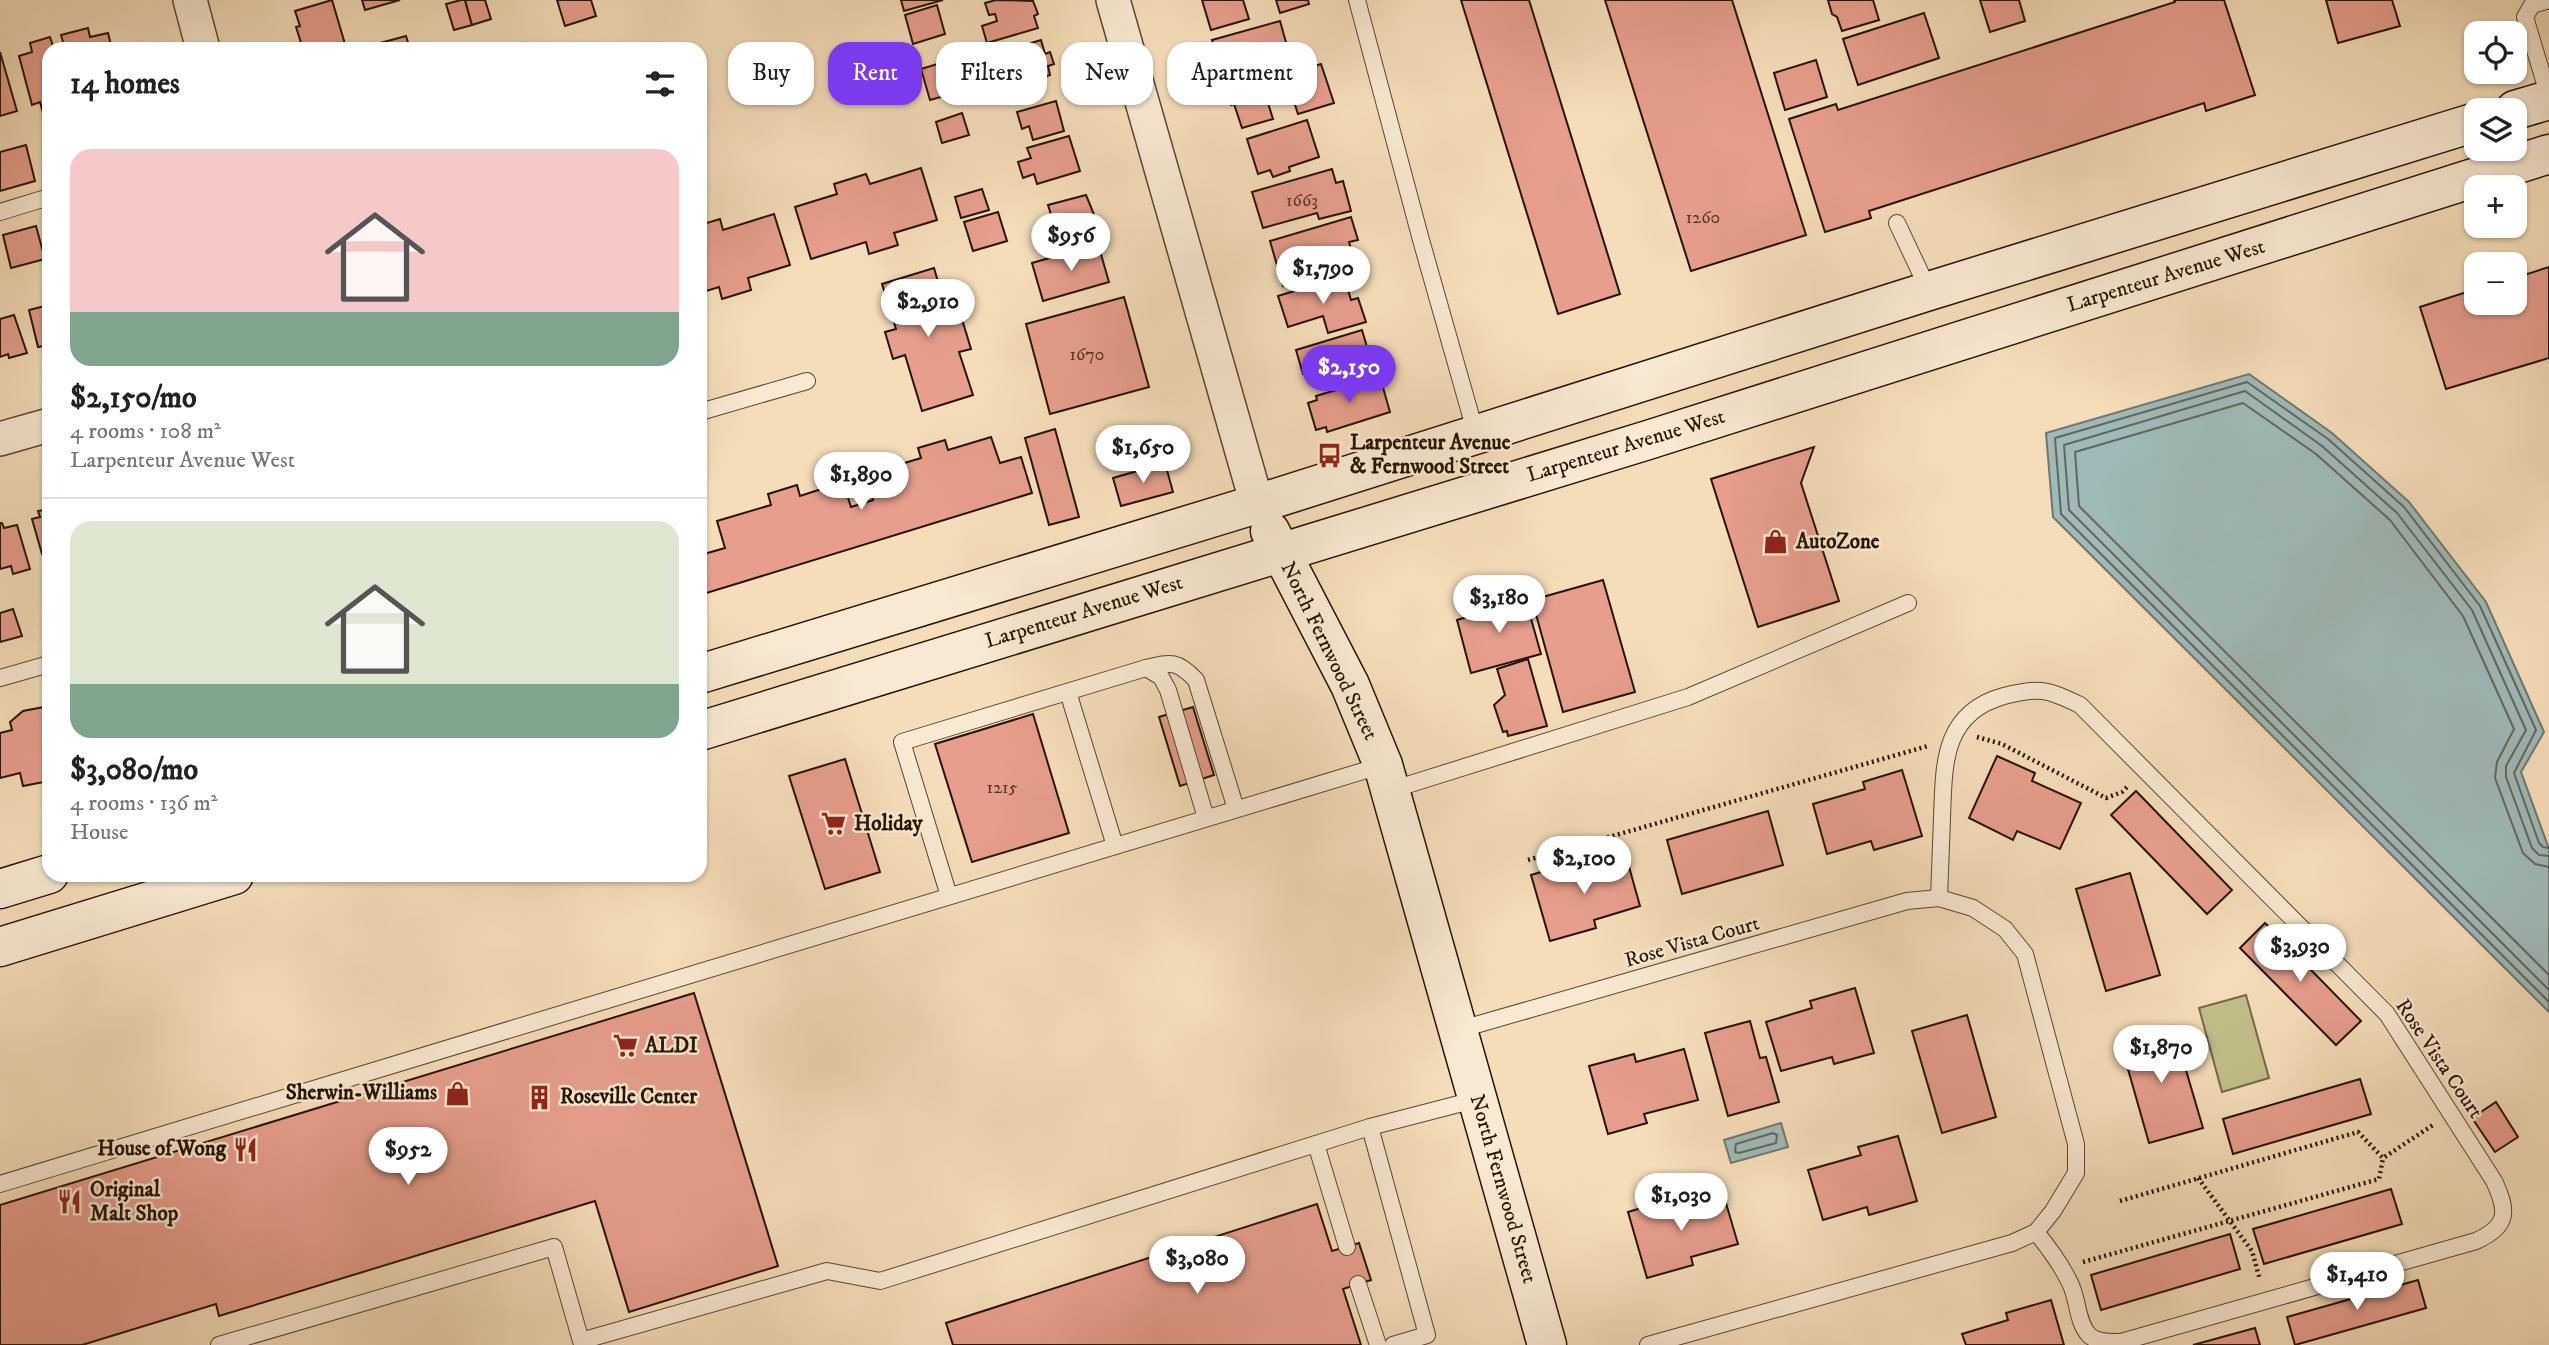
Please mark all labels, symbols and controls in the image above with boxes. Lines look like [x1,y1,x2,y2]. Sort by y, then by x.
map controls [2464,21,2527,315]
button: locate [2464,21,2527,84]
chip: Buy [728,42,814,105]
chip: Rent [828,42,922,105]
chip: Filters [936,42,1047,105]
chip: New [1061,42,1153,105]
chip: Apartment [1167,42,1317,105]
icon: filters [641,65,679,103]
text: 14 homes [70,66,180,103]
button: layers [2464,98,2527,161]
button: + [2464,175,2527,238]
house number: 1663 [1286,190,1318,212]
icon: home [312,194,438,320]
house number: 1260 [1686,207,1720,229]
pin: $956 [1030,214,1112,273]
text: $956 [1047,221,1095,250]
street label: Larpenteur Avenue West [2064,233,2268,318]
pin: $1,790 [1266,246,1380,306]
button: − [2464,252,2527,315]
text: $1,790 [1292,254,1354,283]
pin: $2,910 [871,280,985,339]
text: $2,910 [897,287,959,316]
house number: 1670 [1069,344,1105,366]
pin: $2,150 [1292,346,1406,405]
text: $2,150 [1318,353,1380,382]
text: $2,150/mo [70,380,197,417]
street label: Larpenteur Avenue West [1524,403,1728,488]
text: 4 rooms · 108 m² [70,417,221,446]
pin: $1,650 [1086,426,1200,485]
place label: Larpenteur Avenue & Fernwood Street [1350,430,1511,480]
text: $1,650 [1112,433,1174,462]
bus stop icon: Larpenteur Avenue & Fernwood Street [1316,441,1344,469]
text: Larpenteur Avenue West [70,446,295,475]
pin: $1,890 [804,452,918,512]
text: $1,890 [830,460,892,489]
shop icon: AutoZone [1762,528,1790,556]
place label: AutoZone [1795,529,1880,555]
street label: North Fernwood Street [1275,558,1384,745]
icon: home [312,566,438,692]
street label: Larpenteur Avenue West [982,569,1186,654]
pin: $3,180 [1442,576,1556,635]
text: $3,180 [1469,583,1529,612]
text: $3,080/mo [70,752,198,789]
house number: 1215 [987,777,1017,799]
text: 4 rooms · 136 m² [70,789,217,818]
supermarket icon: Holiday [820,810,848,838]
place label: Holiday [854,811,923,837]
text: House [70,818,128,847]
pin: $2,100 [1527,836,1641,896]
text: $2,100 [1552,844,1616,873]
street label: Rose Vista Court [1622,910,1763,974]
pin: $3,930 [2243,925,2357,984]
text: $3,930 [2270,932,2330,961]
street label: Rose Vista Court [2389,994,2489,1124]
pin: $1,870 [2104,1026,2218,1085]
supermarket icon: ALDI [611,1032,639,1060]
place label: ALDI [644,1033,698,1059]
text: $1,870 [2129,1033,2193,1062]
shop icon: Sherwin-Williams [443,1079,471,1107]
place label: Sherwin-Williams [286,1080,437,1106]
building icon: Roseville Center [526,1083,554,1111]
place label: Roseville Center [560,1084,698,1110]
street label: North Fernwood Street [1464,1092,1542,1287]
pin: $952 [367,1128,449,1187]
restaurant icon: House of Wong [232,1135,260,1163]
text: $952 [385,1135,431,1164]
place label: House of Wong [97,1136,227,1162]
pin: $1,030 [1624,1174,1738,1233]
place label: Original Malt Shop [90,1177,179,1227]
text: $1,030 [1651,1181,1711,1210]
restaurant icon: Original Malt Shop [56,1188,84,1216]
pin: $3,080 [1140,1236,1254,1296]
text: $3,080 [1165,1244,1229,1273]
pin: $1,410 [2300,1252,2414,1312]
text: $1,410 [2326,1260,2388,1289]

